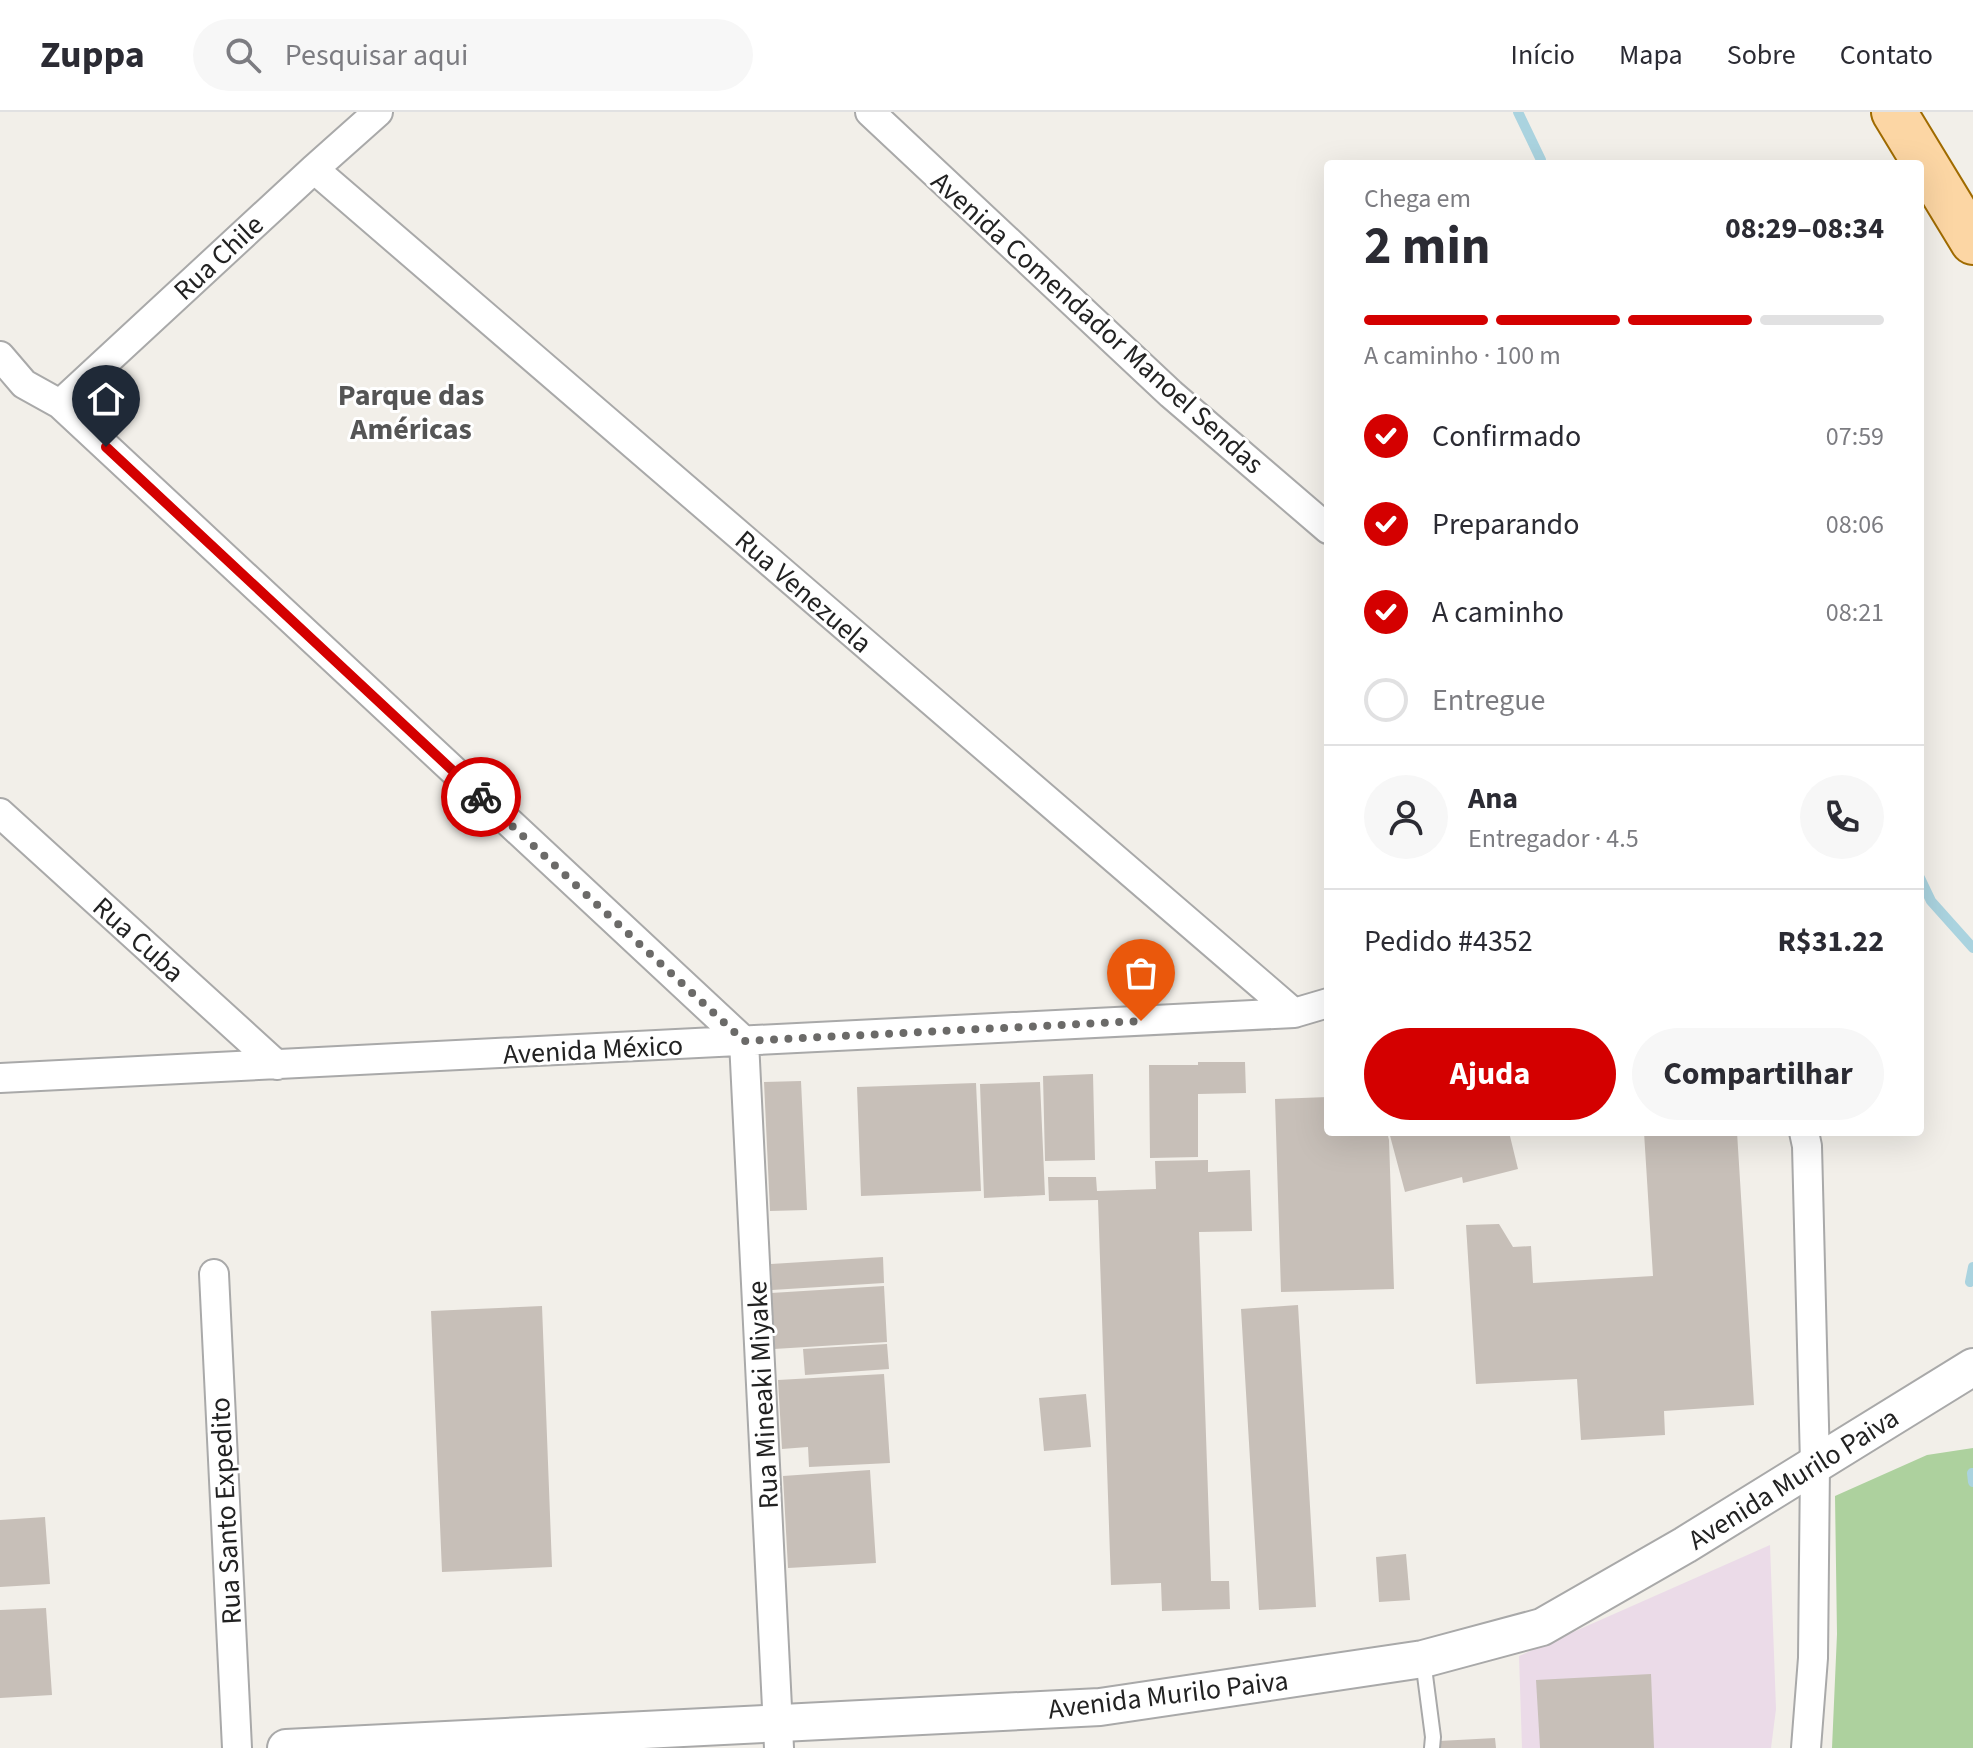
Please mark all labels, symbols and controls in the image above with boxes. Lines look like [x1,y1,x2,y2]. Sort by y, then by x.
search box [193,19,753,91]
text: Zuppa [40,28,145,82]
icon: search [221,33,265,77]
text: Pesquisar aqui [285,34,468,77]
text: Início [1511,35,1575,75]
text: Mapa [1619,35,1683,75]
text: Sobre [1727,35,1796,75]
text: Contato [1840,35,1933,75]
street label: Avenida Comendador Manoel Sendas [922,162,1273,483]
text: Chega em [1364,180,1471,217]
street label: Rua Chile [165,206,273,310]
text: 08:29–08:34 [1725,207,1884,250]
text: 2 min [1364,210,1491,284]
text: A caminho · 100 m [1364,337,1561,374]
pin [72,365,140,447]
district label: Parque das Américas [338,374,484,451]
icon: home [84,377,128,421]
icon: check [1364,414,1408,458]
text: Confirmado [1432,415,1581,458]
text: 07:59 [1826,418,1884,455]
icon: check [1364,502,1408,546]
text: Preparando [1432,503,1579,546]
text: 08:06 [1826,506,1884,543]
street label: Rua Venezuela [726,521,881,663]
icon: check [1364,590,1408,634]
text: A caminho [1432,591,1564,634]
text: 08:21 [1826,594,1884,631]
text: Entregue [1432,679,1545,722]
courier [441,757,521,837]
icon: bike [459,775,503,819]
button: person [1364,775,1448,859]
button: phone [1800,775,1884,859]
text: Ana [1468,777,1518,820]
text: Entregador · 4.5 [1468,820,1639,857]
street label: Rua Cuba [84,888,193,992]
text: Pedido #4352 [1364,920,1533,963]
text: R$31.22 [1777,920,1884,963]
pin [1107,939,1175,1021]
icon: bag [1119,951,1163,995]
street label: Avenida México [502,1025,684,1075]
button: Ajuda [1364,1028,1616,1120]
button: Compartilhar [1632,1028,1884,1120]
street label: Rua Mineaki Miyake [737,1280,789,1510]
street label: Rua Santo Expedito [200,1396,252,1626]
street label: Avenida Murilo Paiva [1680,1398,1907,1560]
street label: Avenida Murilo Paiva [1046,1660,1291,1730]

